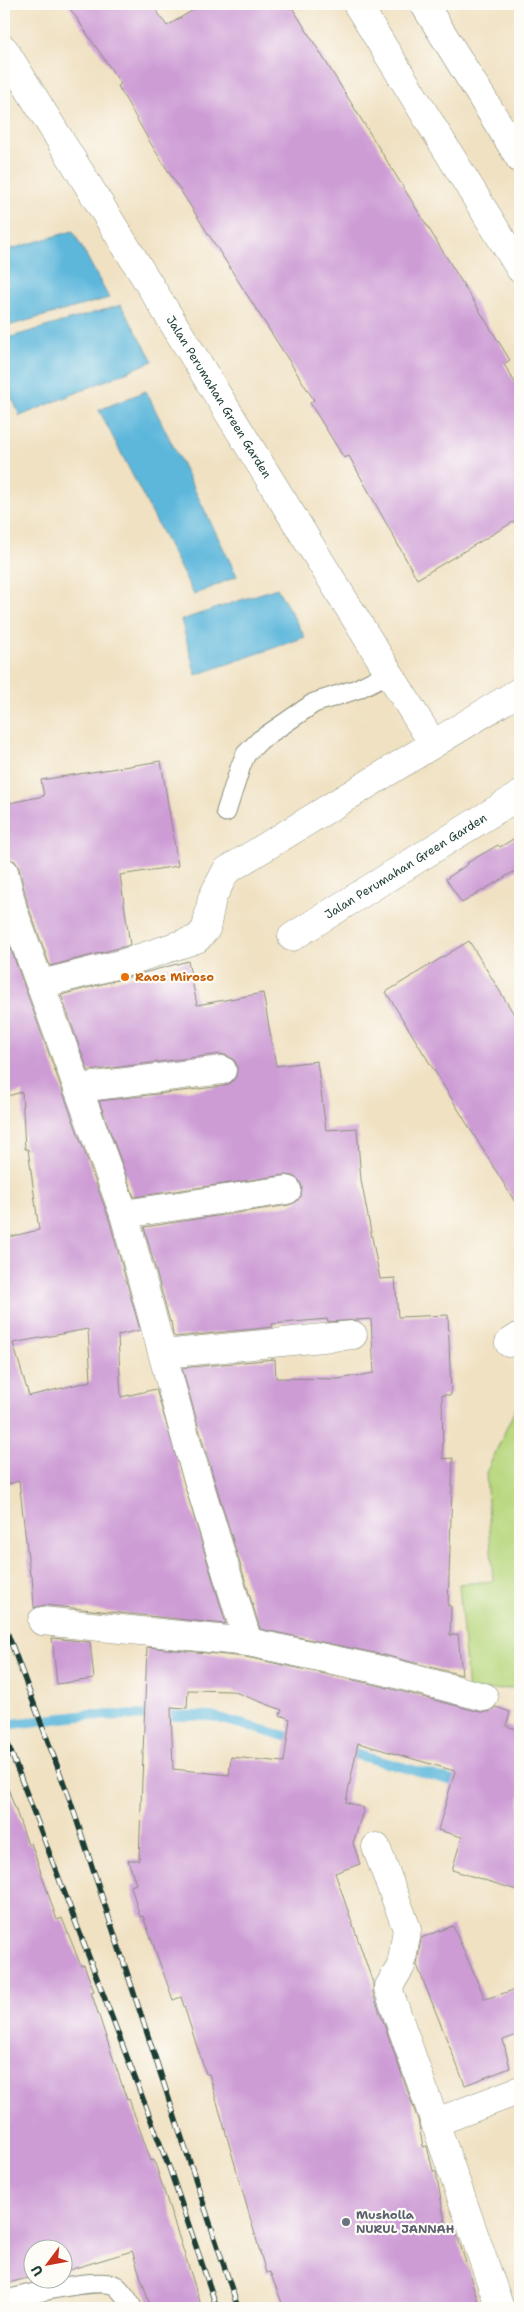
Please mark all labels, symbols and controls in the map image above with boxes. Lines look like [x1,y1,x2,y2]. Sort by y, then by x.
street label: Jalan Perumahan Green Garden [163,313,275,481]
street label: Jalan Perumahan Green Garden [322,810,490,923]
place label: Raos Miroso [135,969,214,985]
marker: Raos Miroso [119,971,131,983]
place label: Musholla NURUL JANNAH [356,2207,455,2237]
marker: Musholla NURUL JANNAH [340,2216,352,2228]
north arrow [22,2240,72,2290]
text: U [27,2262,47,2280]

